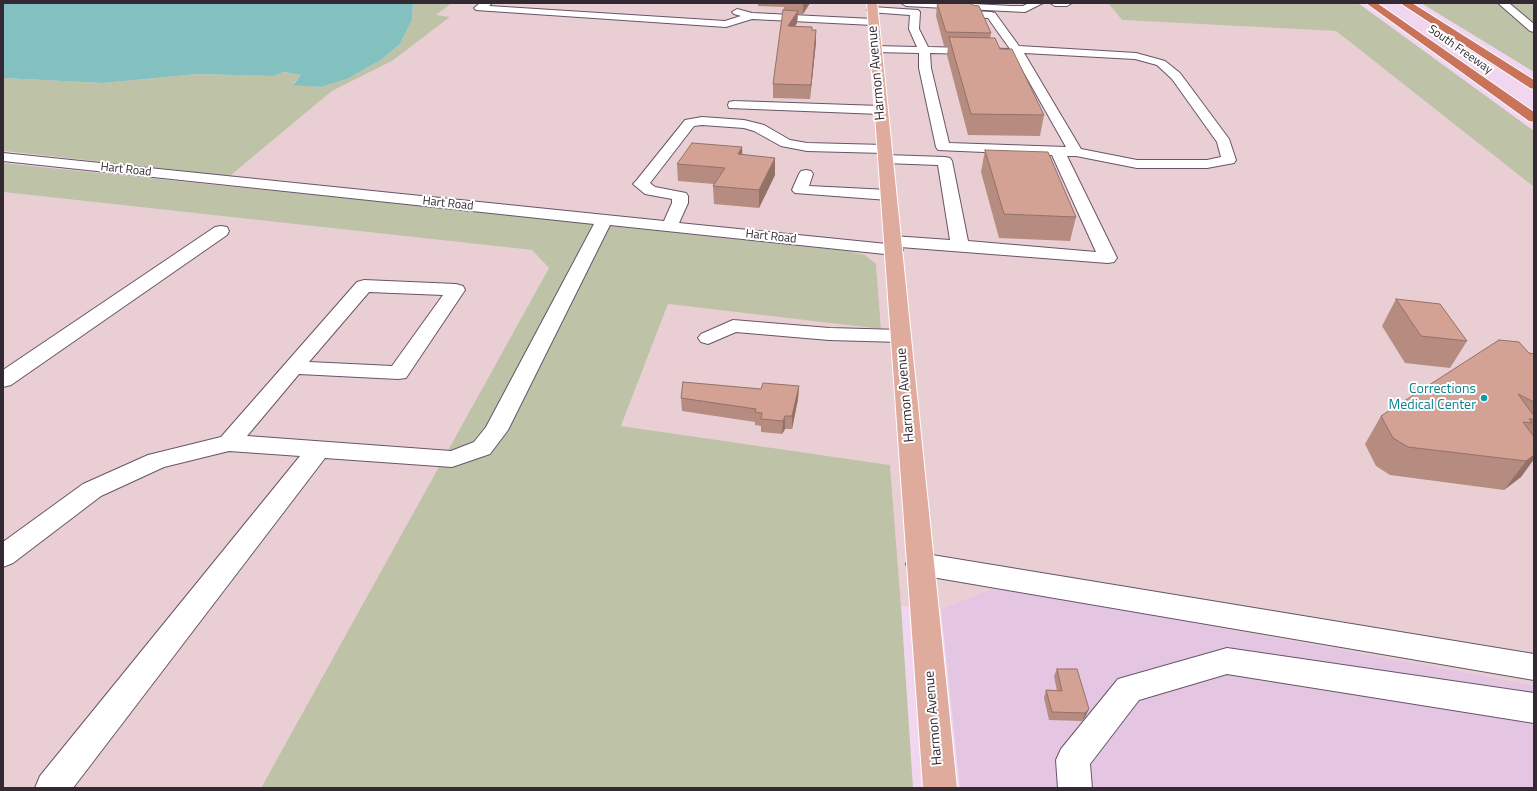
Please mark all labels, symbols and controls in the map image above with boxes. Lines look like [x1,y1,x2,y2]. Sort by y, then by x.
street label: South Freeway [1425,22,1495,78]
street label: Harmon Avenue [865,25,889,121]
street label: Hart Road [100,160,152,180]
street label: Hart Road [422,194,474,214]
street label: Hart Road [745,227,797,247]
street label: Harmon Avenue [894,347,918,443]
place label: Corrections Medical Center [1388,382,1476,414]
marker: Corrections Medical Center [1479,393,1489,403]
street label: Harmon Avenue [922,670,946,766]

